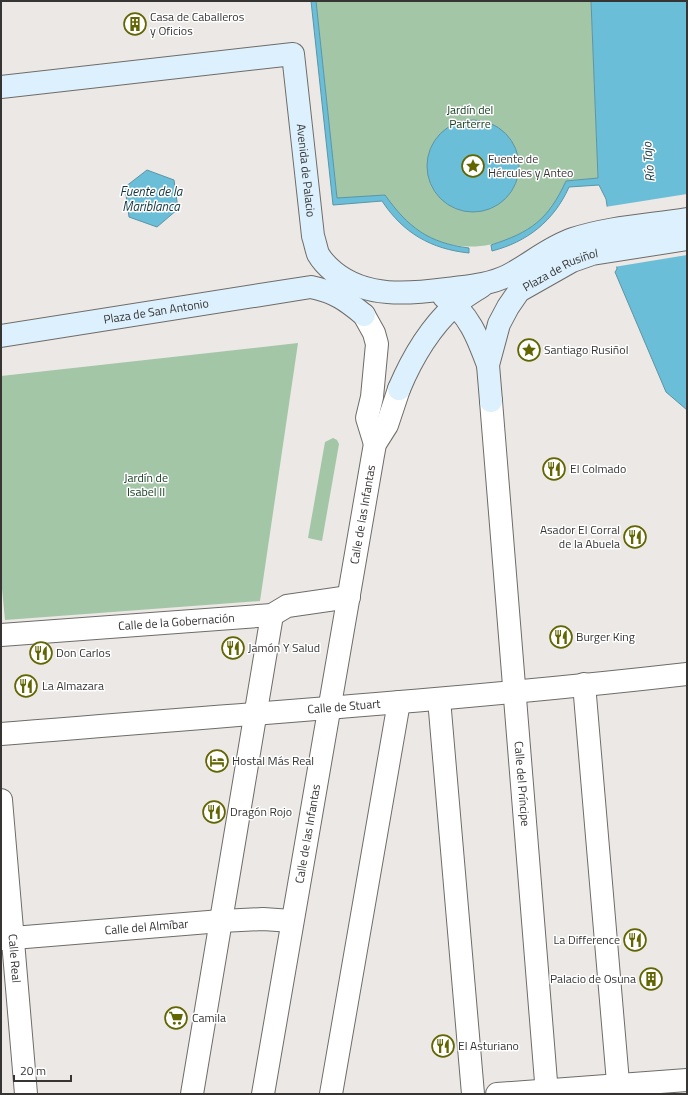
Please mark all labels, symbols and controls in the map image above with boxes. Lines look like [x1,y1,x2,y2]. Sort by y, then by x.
place label: Casa de Caballeros y Oficios [150,7,245,40]
building icon: Casa de Caballeros y Oficios [122,11,148,37]
park label: Jardín del Parterre [447,100,493,133]
street label: Avenida de Palacio [292,123,321,218]
water label: Río Tajo [636,141,660,183]
place label: Fuente de Hércules y Anteo [488,149,573,182]
place icon: Fuente de Hércules y Anteo [460,153,486,179]
water label: Fuente de la Mariblanca [120,181,184,216]
street label: Plaza de Rusiñol [519,243,599,296]
street label: Plaza de San Antonio [102,293,210,329]
place icon: Santiago Rusiñol [516,337,542,363]
place label: Santiago Rusiñol [544,340,628,359]
restaurant icon: El Colmado [541,456,567,482]
place label: El Colmado [570,459,626,478]
street label: Calle de las Infantas [344,463,380,566]
park label: Jardín de Isabel II [124,468,168,501]
place label: Asador El Corral de la Abuela [540,520,620,553]
restaurant icon: Asador El Corral de la Abuela [622,524,648,550]
street label: Calle de la Gobernación [118,608,235,635]
restaurant icon: Burger King [548,624,574,650]
place label: Burger King [576,627,635,646]
restaurant icon: Jamón Y Salud [220,635,246,661]
place label: Jamón Y Salud [248,638,320,657]
restaurant icon: Don Carlos [28,640,54,666]
place label: Don Carlos [56,643,111,662]
restaurant icon: La Almazara [13,673,39,699]
place label: La Almazara [42,676,104,695]
street label: Calle de Stuart [307,694,382,719]
street label: Calle del Príncipe [510,740,535,827]
hotel icon: Hostal Más Real [204,748,230,774]
place label: Hostal Más Real [232,751,314,770]
street label: Calle de las Infantas [289,782,325,885]
restaurant icon: Dragón Rojo [201,799,227,825]
place label: Dragón Rojo [230,802,292,821]
street label: Calle del Almíbar [104,914,189,939]
restaurant icon: La Difference [622,927,648,953]
place label: La Difference [554,930,620,949]
street label: Calle Real [3,933,27,984]
building icon: Palacio de Osuna [638,966,664,992]
place label: Palacio de Osuna [550,969,636,988]
supermarket icon: Camila [163,1005,189,1031]
place label: Camila [192,1008,226,1027]
restaurant icon: El Asturiano [430,1033,456,1059]
place label: El Asturiano [458,1036,519,1055]
scale bar [14,1057,71,1083]
text: 20 m [20,1061,46,1080]

